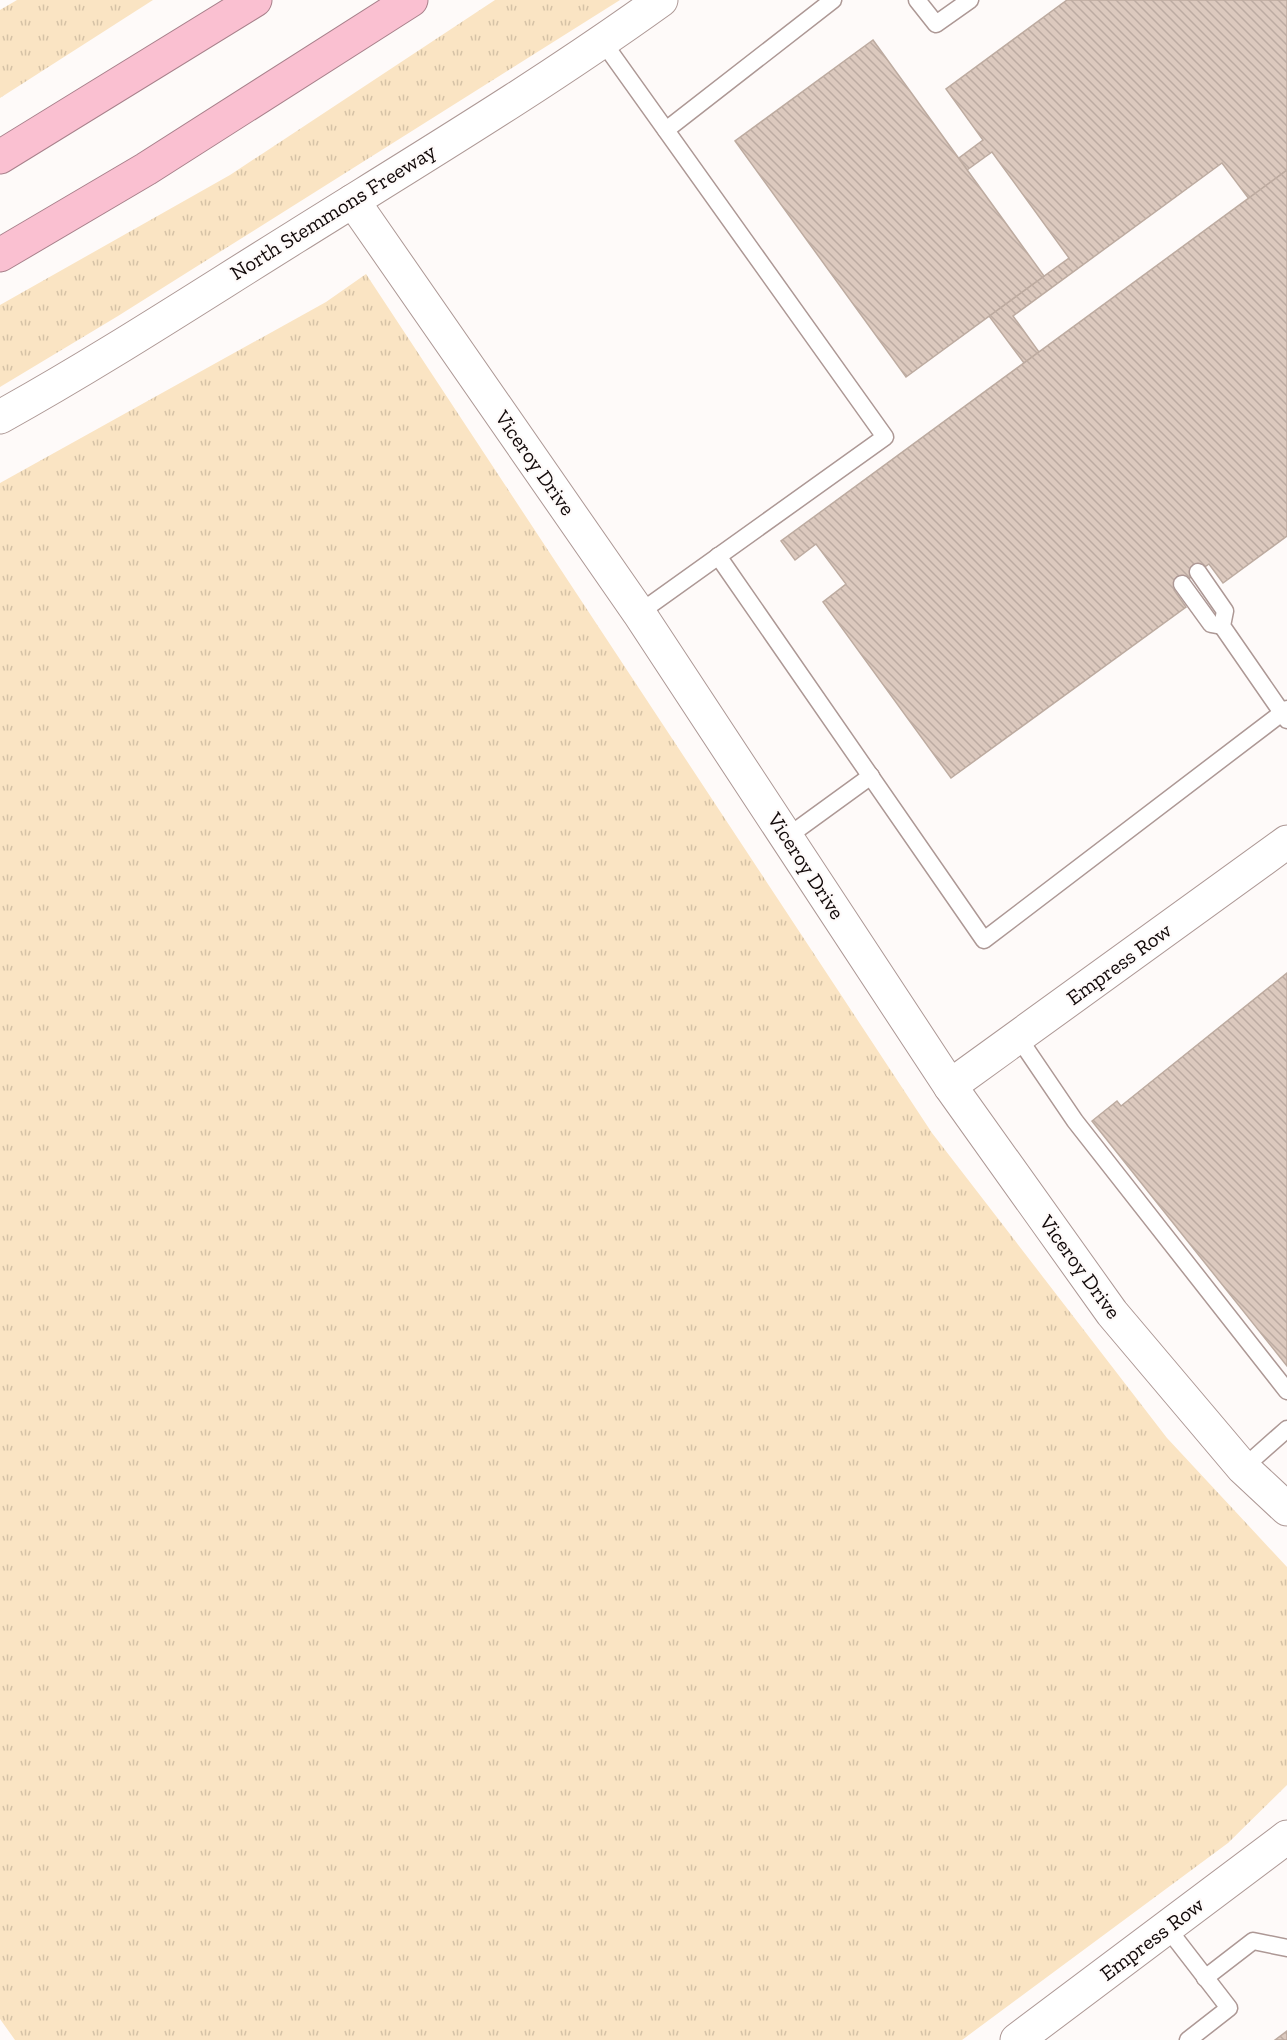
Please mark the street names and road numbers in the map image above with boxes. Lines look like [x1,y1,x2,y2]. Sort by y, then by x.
street label: North Stemmons Freeway [226,138,440,285]
street label: Viceroy Drive [490,405,581,520]
street label: Viceroy Drive [762,807,850,924]
street label: Empress Row [1062,917,1176,1010]
street label: Viceroy Drive [1034,1209,1127,1324]
street label: Empress Row [1095,1892,1208,1986]

